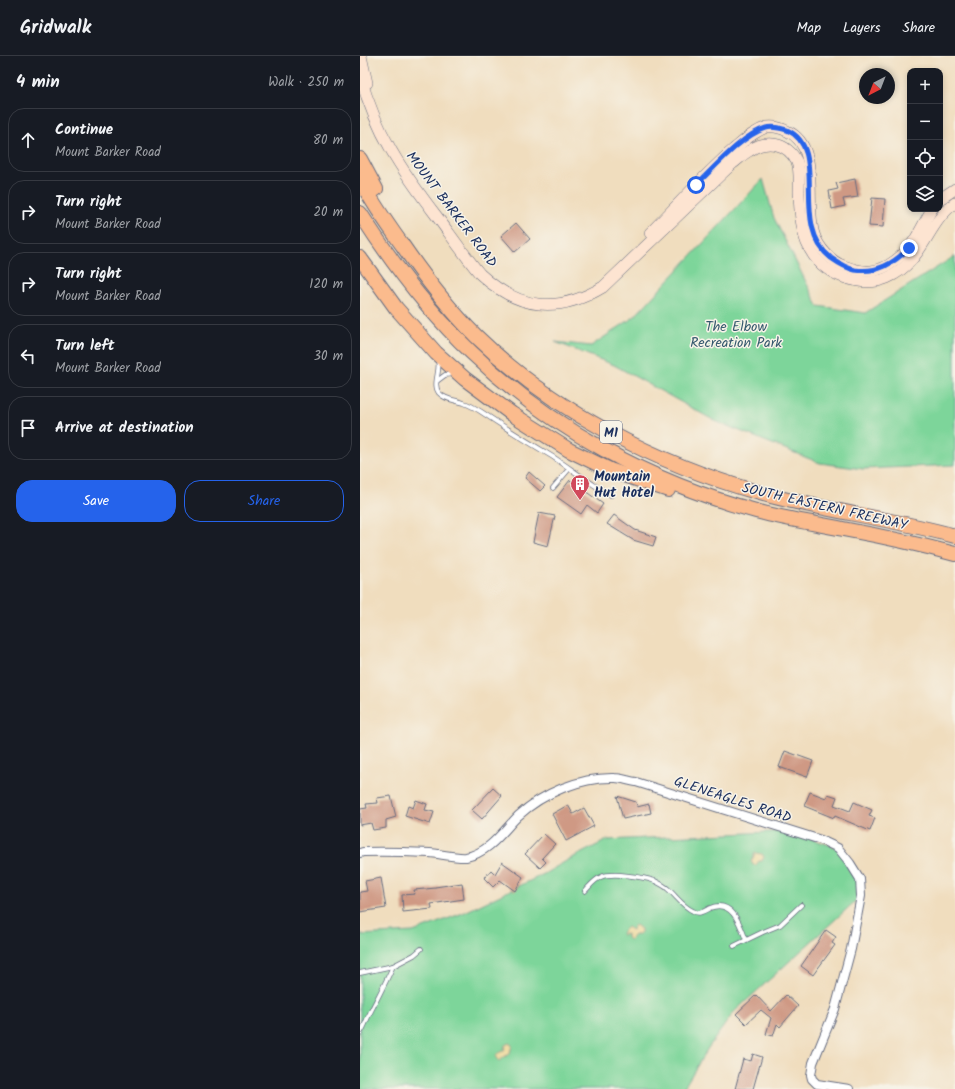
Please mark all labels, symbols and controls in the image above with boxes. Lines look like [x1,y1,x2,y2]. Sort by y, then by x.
text: Gridwalk [20,13,91,43]
text: Map [797,17,821,39]
text: Layers [843,17,881,39]
text: Share [903,17,935,39]
north arrow [859,68,895,104]
map controls [907,68,943,212]
button: + [907,68,943,104]
text: 4 min [16,69,60,96]
text: Walk · 250 m [268,72,344,93]
button: − [907,104,943,140]
text: Continue [55,118,113,142]
icon: ahead [17,129,39,151]
text: 80 m [313,130,343,151]
button: locate [907,140,943,176]
text: Mount Barker Road [55,142,161,163]
street label: MOUNT BARKER ROAD [400,147,502,272]
route start [687,176,705,194]
button: layers [907,176,943,212]
text: Turn right [55,190,122,214]
icon: right [17,201,39,223]
text: 20 m [313,202,343,223]
text: Mount Barker Road [55,214,161,235]
route end [900,239,918,257]
text: Turn right [55,262,122,286]
icon: right [17,273,39,295]
text: 120 m [309,274,343,295]
text: Mount Barker Road [55,286,161,307]
park label: The Elbow Recreation Park [690,316,782,354]
text: Turn left [55,334,115,358]
icon: left [17,345,39,367]
text: 30 m [314,346,343,367]
text: Mount Barker Road [55,358,161,379]
text: Arrive at destination [55,416,194,440]
icon: arrive [17,417,39,439]
road number: M1 [600,421,622,443]
place label: Mountain Hut Hotel [594,466,654,504]
building icon: Mountain Hut Hotel [569,473,591,501]
street label: SOUTH EASTERN FREEWAY [740,477,911,537]
button: Save [16,480,176,522]
button: Share [184,480,344,522]
street label: GLENEAGLES ROAD [671,771,794,829]

